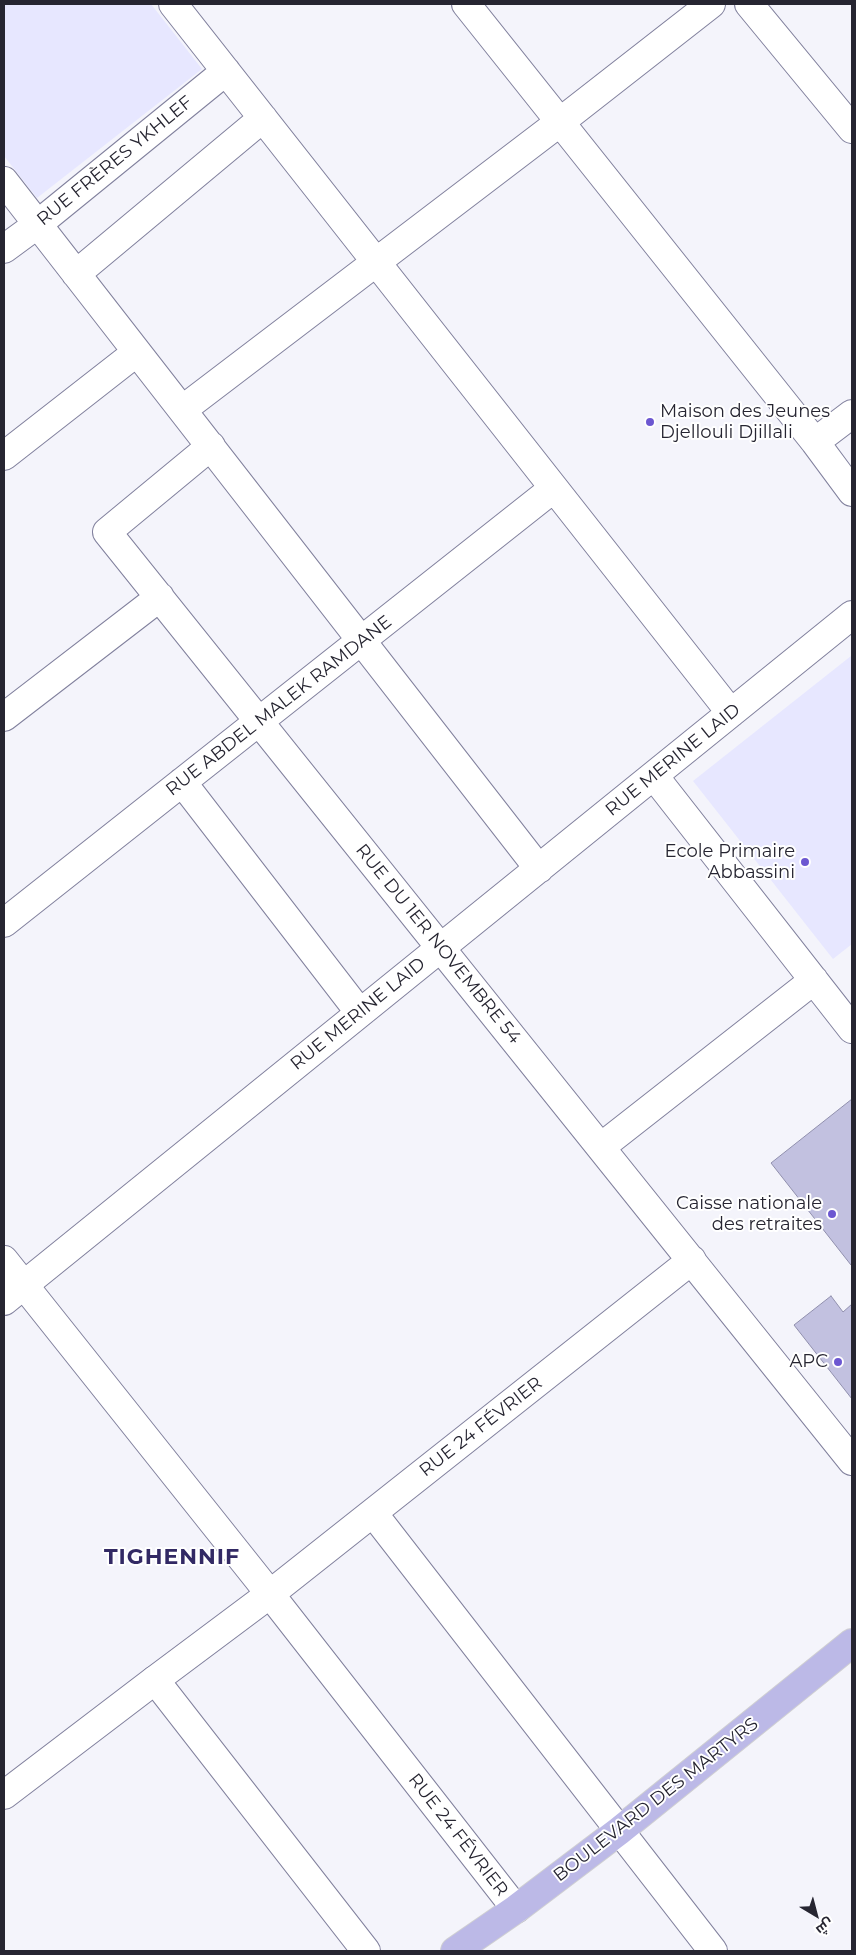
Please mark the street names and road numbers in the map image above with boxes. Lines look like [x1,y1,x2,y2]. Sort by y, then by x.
street label: RUE FRÈRES YKHLEF [33,92,197,230]
street label: RUE ABDEL MALEK RAMDANE [162,611,396,801]
street label: RUE MERINE LAID [601,699,745,821]
street label: RUE DU 1ER NOVEMBRE 54 [351,840,525,1048]
street label: RUE MERINE LAID [286,953,430,1075]
street label: RUE 24 FÉVRIER [415,1372,547,1482]
street label: BOULEVARD DES MARTYRS [549,1713,763,1887]
street label: RUE 24 FÉVRIER [403,1769,513,1901]

